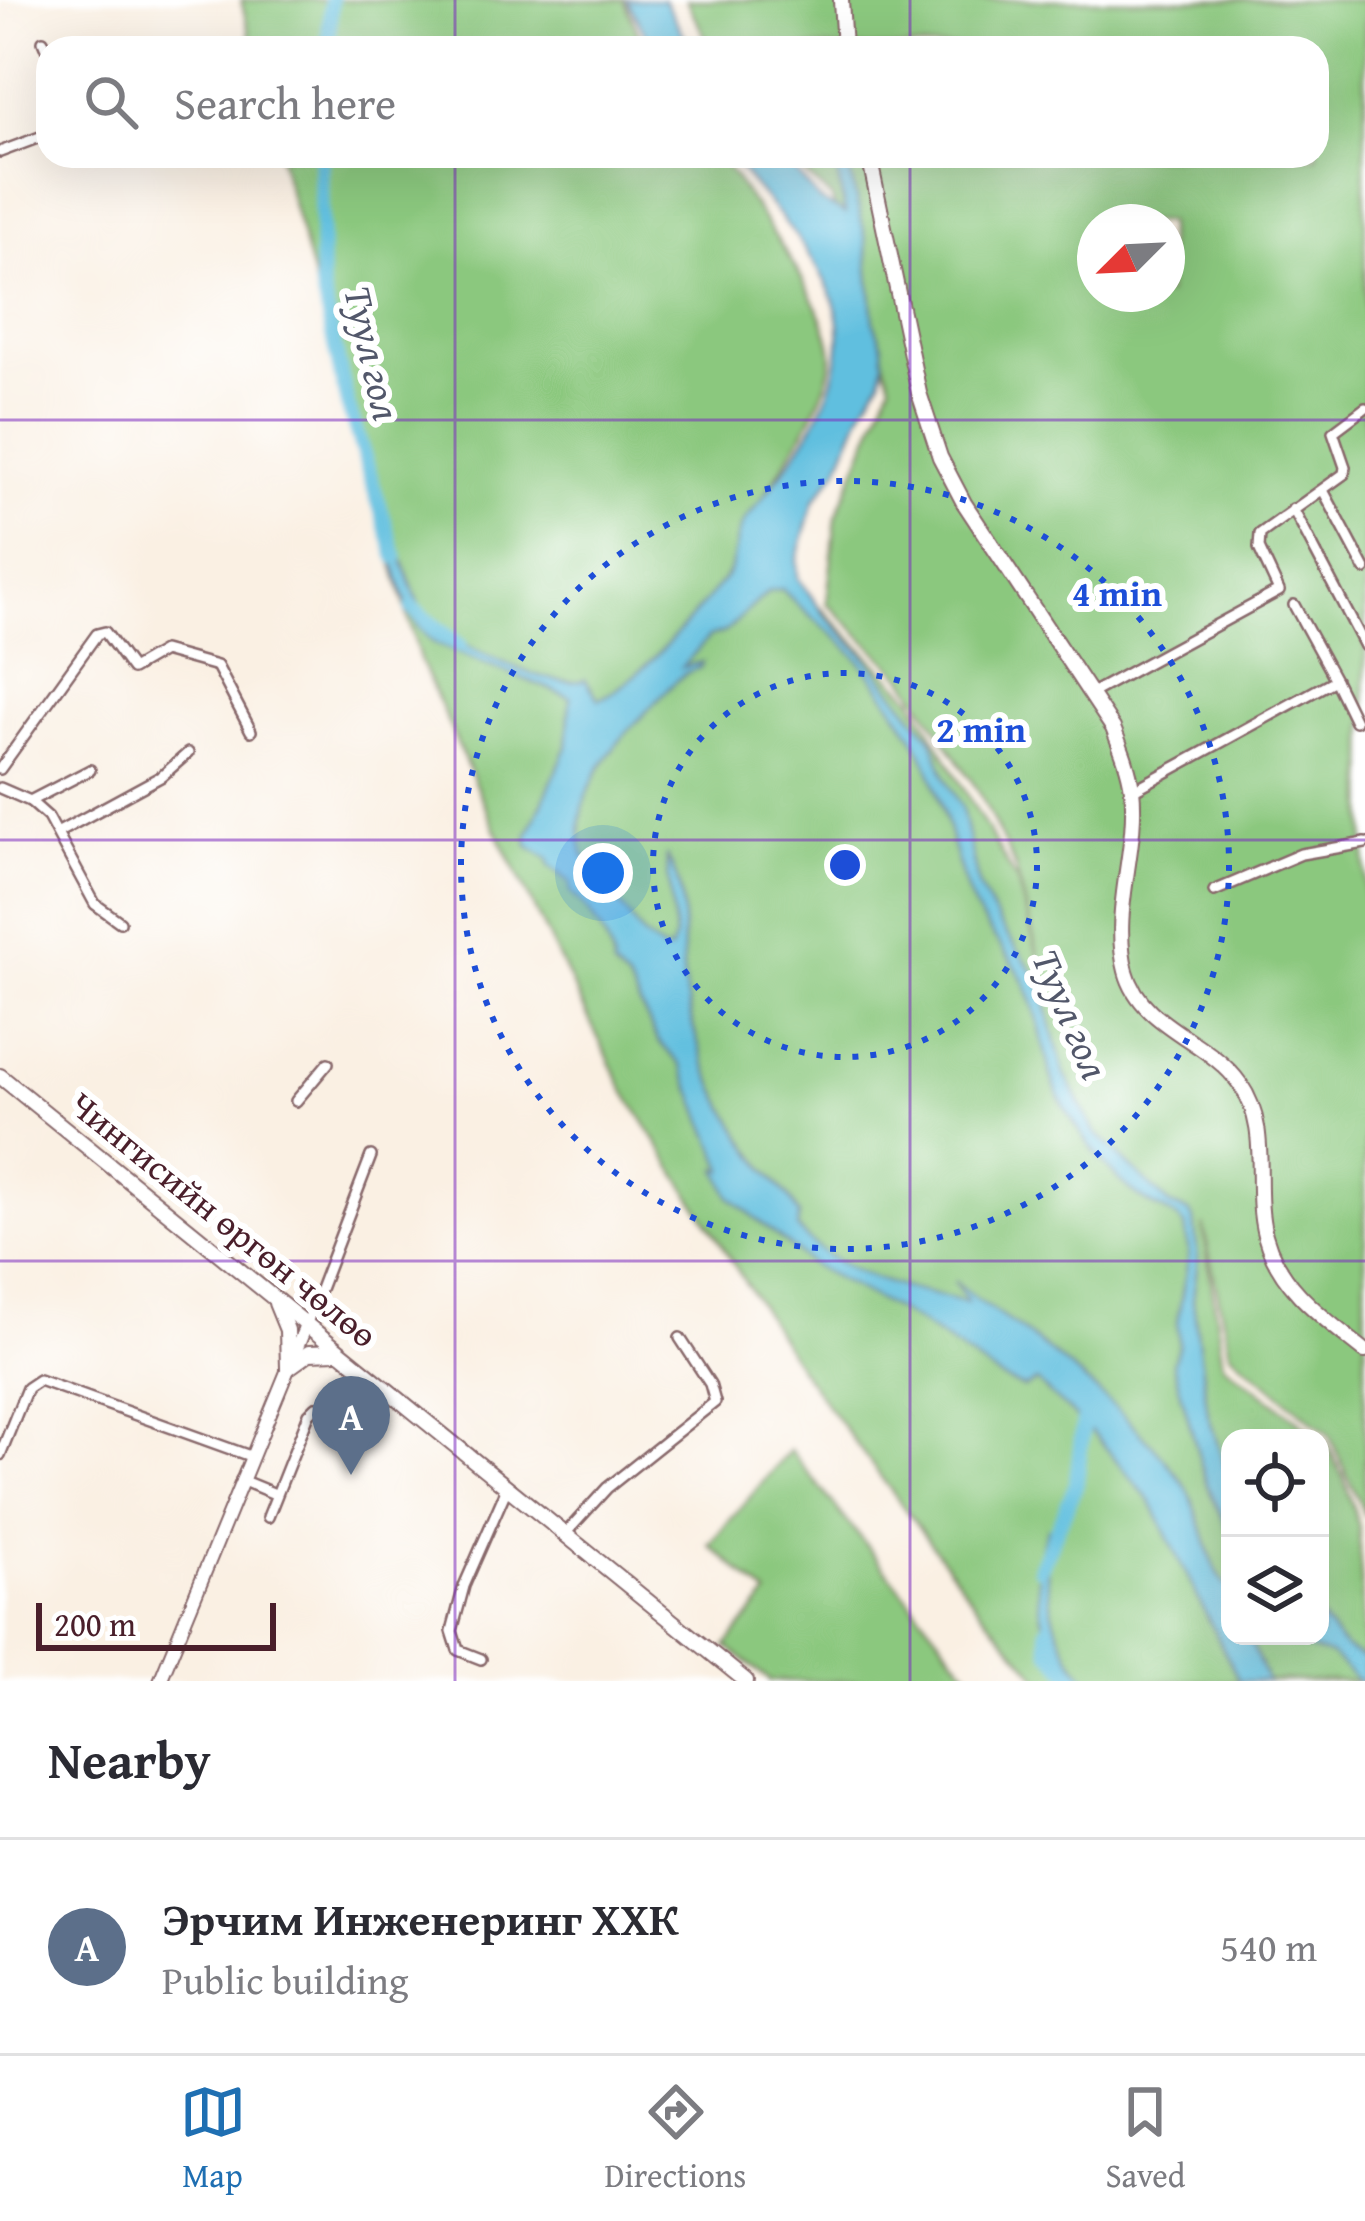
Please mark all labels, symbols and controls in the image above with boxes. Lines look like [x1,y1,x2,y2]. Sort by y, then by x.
search box [36,36,1329,168]
icon: search [78,69,144,135]
text: Search here [174,70,396,135]
north arrow [1077,204,1185,312]
water label: Туул гол [330,280,417,425]
text: 4 min [1072,566,1162,619]
text: 2 min [936,702,1026,755]
your location [573,843,633,903]
centre of rings [824,844,866,886]
water label: Туул гол [1019,940,1124,1087]
street label: Чингисийн өргөн чөлөө [59,1078,390,1360]
pin: A [312,1376,390,1475]
map controls [1221,1429,1329,1645]
button: locate [1221,1429,1329,1537]
button: layers [1221,1537,1329,1645]
scale bar [36,1597,276,1650]
text: 200 m [54,1600,136,1648]
text: Nearby [48,1722,211,1797]
text: Эрчим Инженеринг ХХК [162,1886,679,1951]
text: A [75,1918,99,1975]
text: 540 m [1220,1918,1317,1975]
text: Public building [162,1951,408,2008]
tab: Map [180,2079,246,2199]
tab: Directions [605,2079,746,2199]
tab: Saved [1106,2079,1185,2199]

